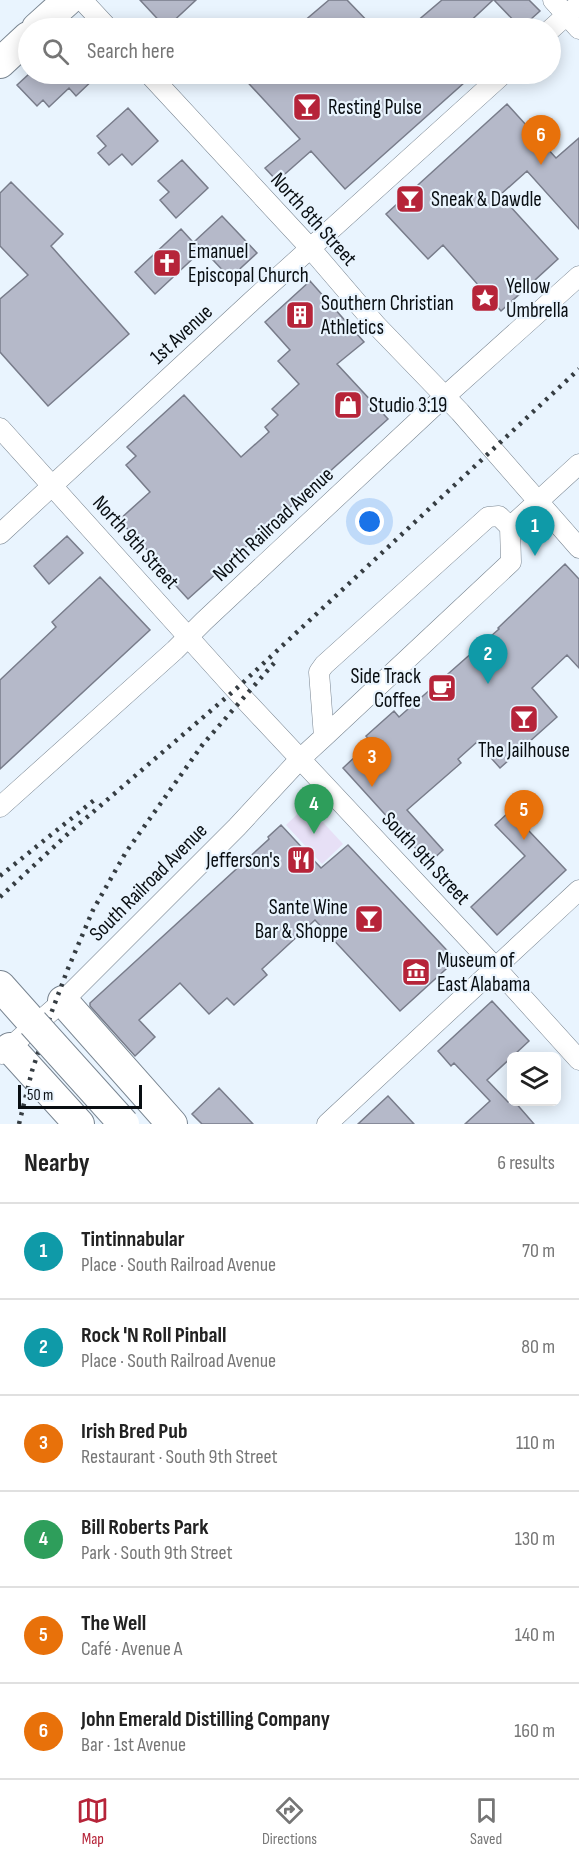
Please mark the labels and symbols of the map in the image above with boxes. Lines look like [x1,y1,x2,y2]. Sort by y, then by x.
bar icon: Resting Pulse [291,91,323,123]
place label: Resting Pulse [328,95,422,120]
pin: 6 [522,116,560,165]
street label: North 8th Street [265,168,362,271]
bar icon: Sneak & Dawdle [394,183,426,215]
place label: Sneak & Dawdle [431,187,542,212]
place label: Emanuel Episcopal Church [188,239,309,288]
church icon: Emanuel Episcopal Church [151,247,183,279]
place label: Yellow Umbrella [506,274,569,323]
place icon: Yellow Umbrella [469,282,501,314]
place label: Southern Christian Athletics [320,291,454,340]
street label: 1st Avenue [145,299,218,369]
building icon: Southern Christian Athletics [284,299,316,331]
shop icon: Studio 3:19 [332,389,364,421]
place label: Studio 3:19 [369,393,447,418]
street label: North Railroad Avenue [208,462,339,587]
street label: North 9th Street [87,491,184,594]
pin: 1 [516,506,554,556]
your location [355,507,384,536]
pin: 2 [468,634,508,684]
place label: Side Track Coffee [350,664,421,713]
cafe icon: Side Track Coffee [426,672,458,704]
bar icon: The Jailhouse [508,703,540,735]
pin: 3 [352,738,392,787]
place label: The Jailhouse [478,738,570,763]
pin: 4 [294,784,334,834]
pin: 5 [504,790,544,840]
street label: South 9th Street [376,807,475,910]
street label: South Railroad Avenue [84,818,213,947]
restaurant icon: Jefferson's [285,844,317,876]
place label: Jefferson's [205,848,280,873]
place label: Sante Wine Bar & Shoppe [255,895,348,944]
bar icon: Sante Wine Bar & Shoppe [353,903,385,935]
place label: Museum of East Alabama [437,948,530,997]
museum icon: Museum of East Alabama [400,956,432,988]
scale bar [18,1082,142,1110]

